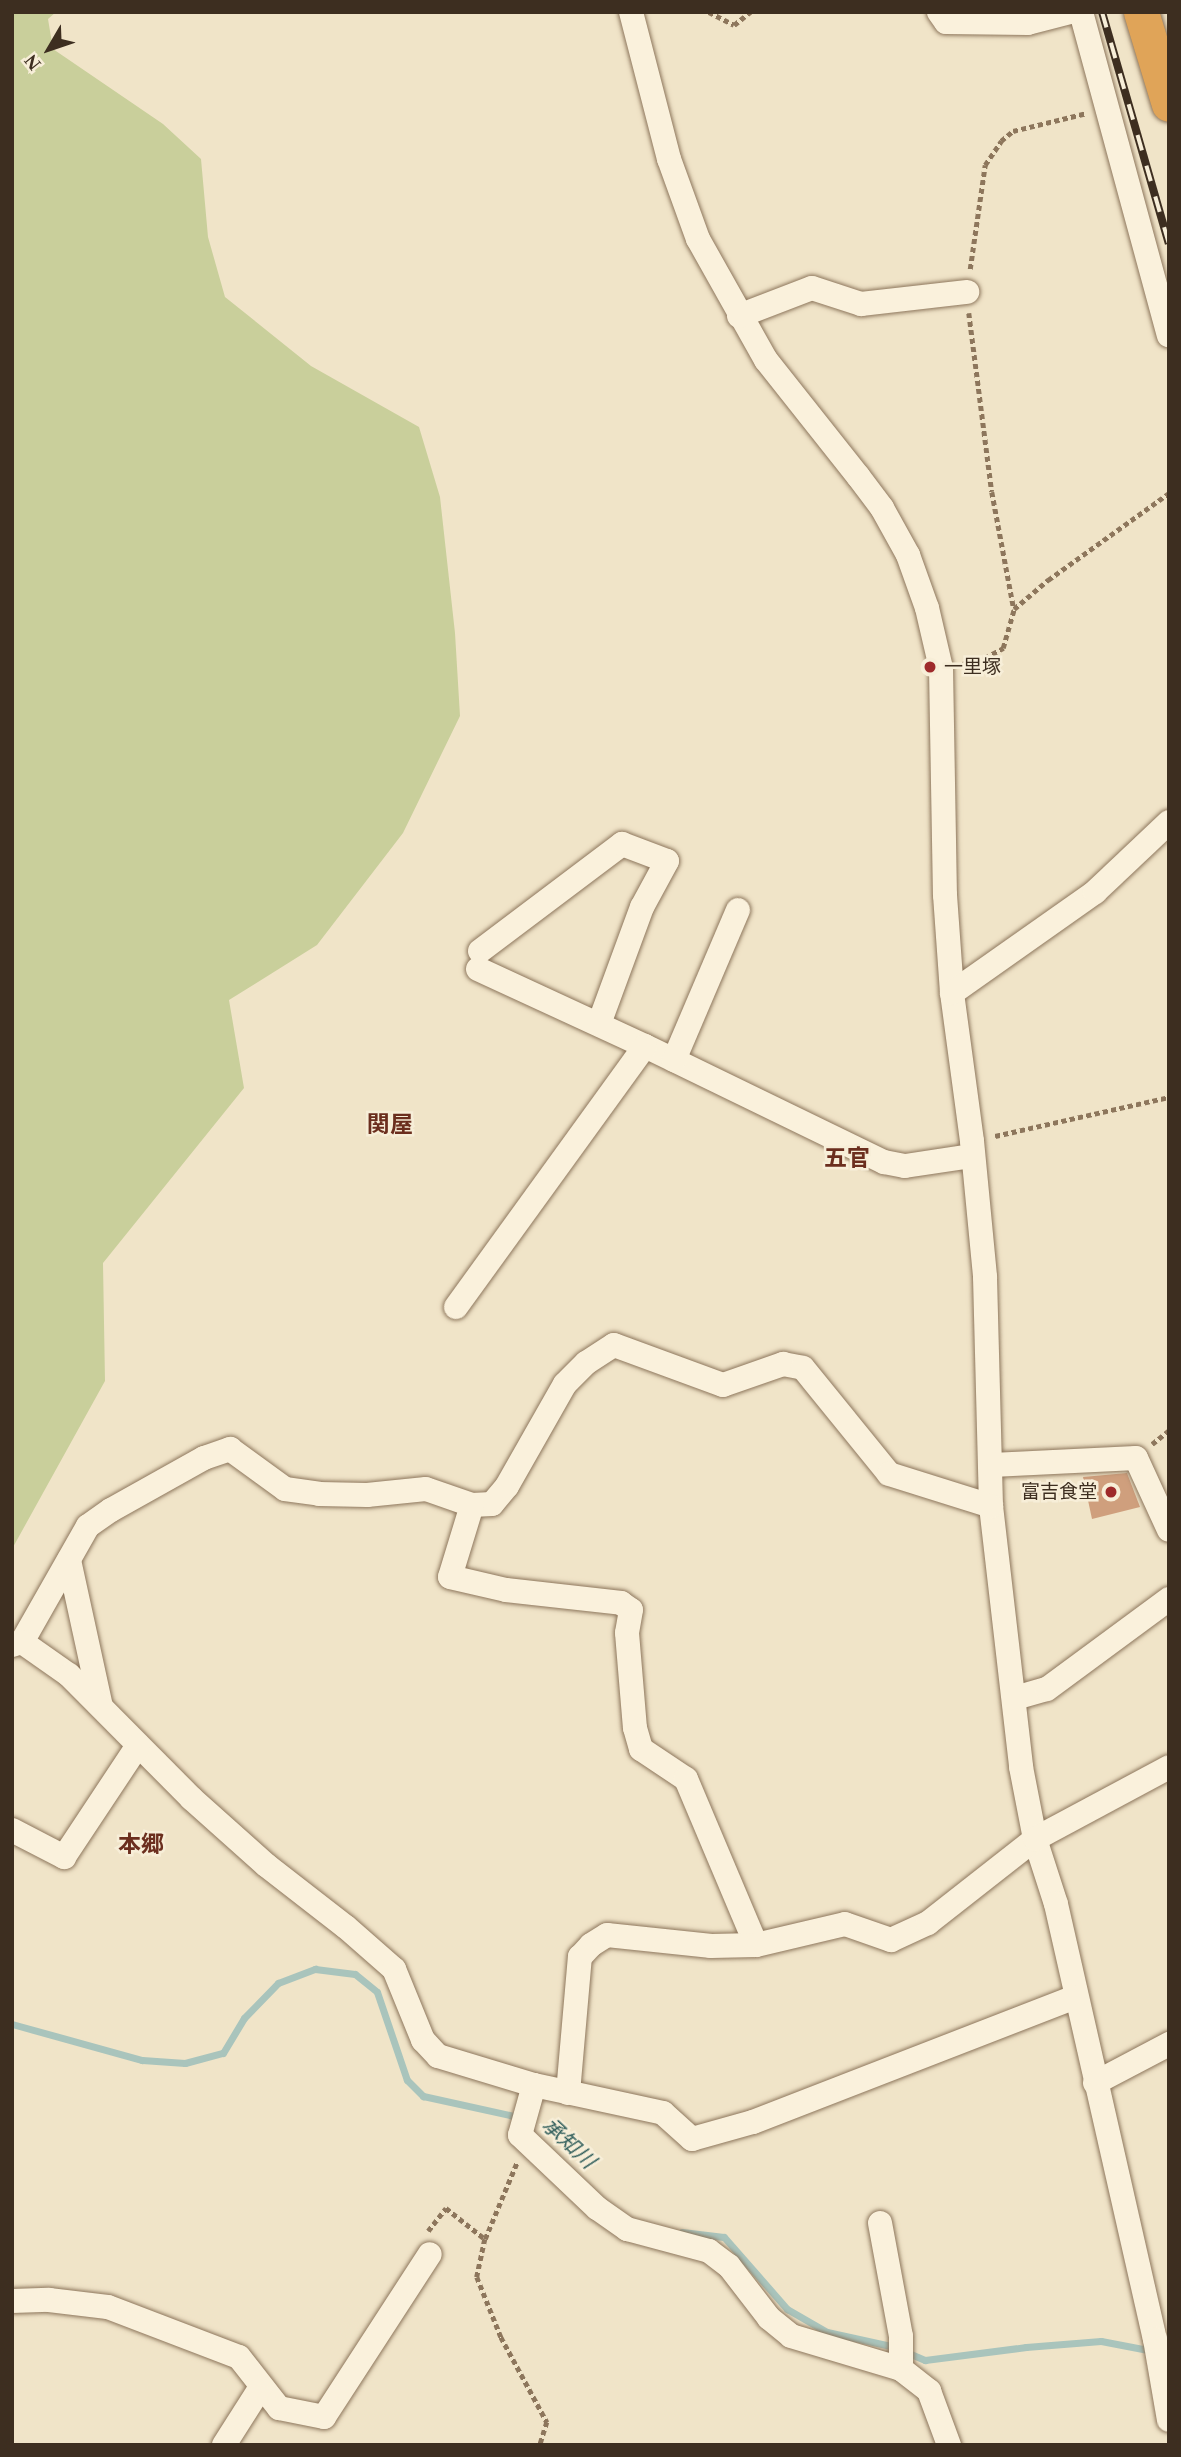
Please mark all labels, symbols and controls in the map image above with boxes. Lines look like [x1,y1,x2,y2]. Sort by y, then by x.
north arrow [14,14,84,84]
text: N [20,51,45,74]
place label: 一里塚 [944,656,1001,678]
marker: 一里塚 [922,659,938,675]
district label: 関屋 [367,1111,413,1139]
district label: 五官 [824,1145,870,1173]
place label: 富吉食堂 [1021,1481,1097,1503]
marker: 富吉食堂 [1103,1484,1119,1500]
district label: 本郷 [118,1831,164,1859]
water label: 承知川 [537,2112,601,2174]

